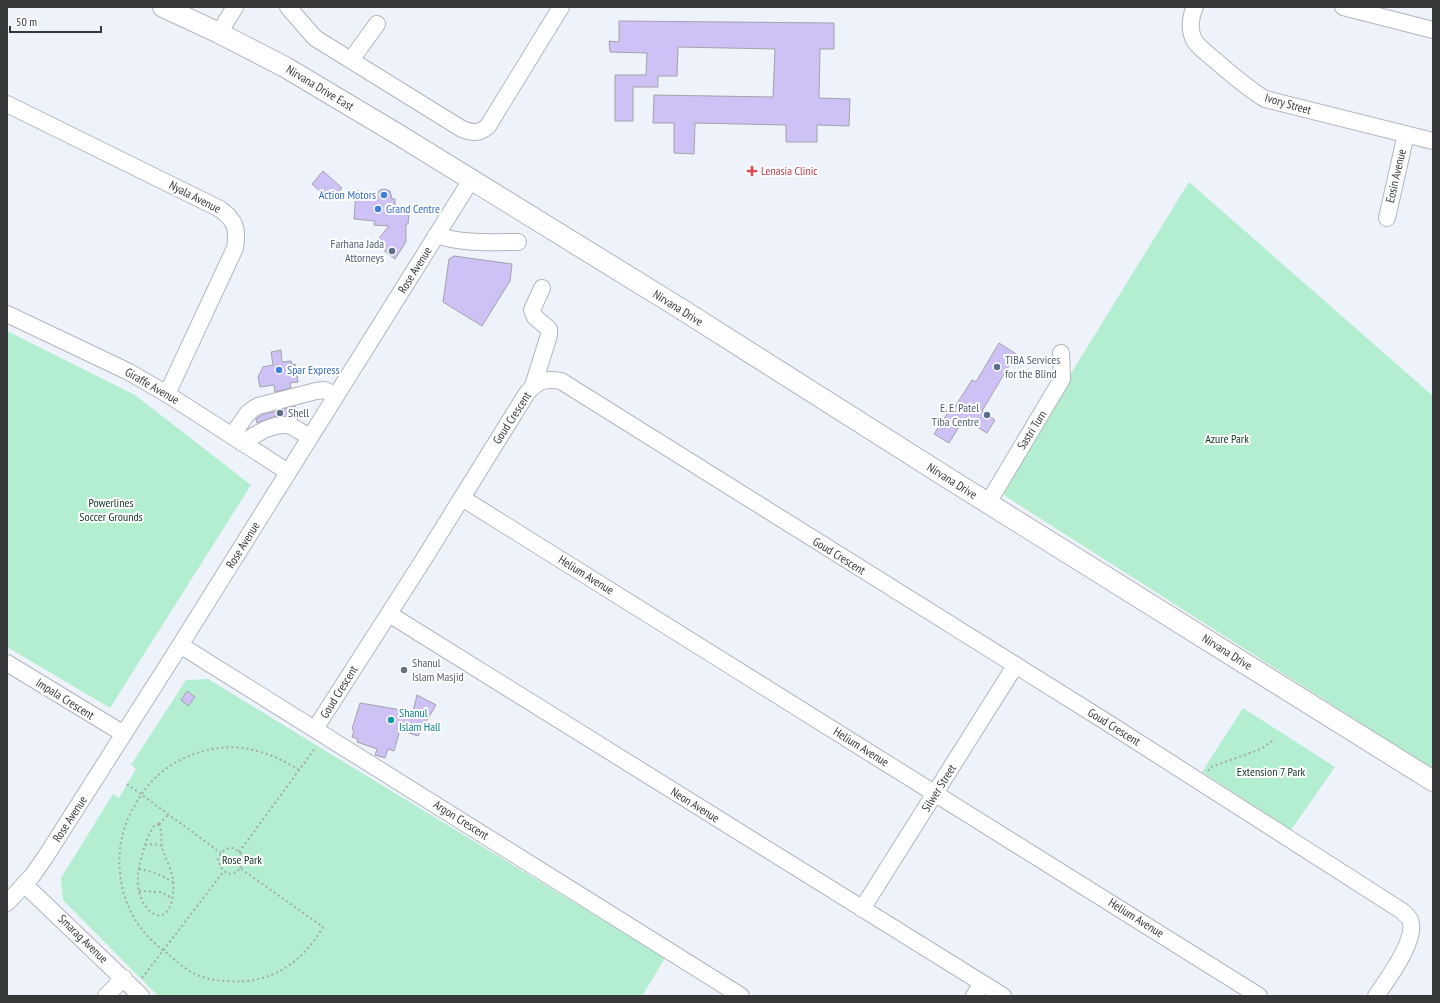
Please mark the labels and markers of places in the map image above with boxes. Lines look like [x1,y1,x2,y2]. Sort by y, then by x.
place label: Lenasia Clinic [761,163,818,178]
marker: Lenasia Clinic [746,165,758,177]
place label: Action Motors [319,187,376,202]
marker: Action Motors [379,190,389,200]
place label: Grand Centre [386,201,440,216]
marker: Grand Centre [373,204,383,214]
place label: Farhana Jada Attorneys [331,236,384,265]
marker: Farhana Jada Attorneys [387,246,397,256]
place label: TIBA Services for the Blind [1005,352,1060,381]
place label: Spar Express [287,362,340,377]
marker: TIBA Services for the Blind [992,362,1002,372]
marker: Spar Express [274,365,284,375]
place label: E. E. Patel Tiba Centre [932,400,979,429]
place label: Shell [288,405,309,420]
marker: Shell [275,408,285,418]
marker: E. E. Patel Tiba Centre [982,410,992,420]
place label: Shanul Islam Masjid [412,655,464,684]
marker: Shanul Islam Masjid [399,665,409,675]
place label: Shanul Islam Hall [399,705,441,734]
marker: Shanul Islam Hall [386,715,396,725]

